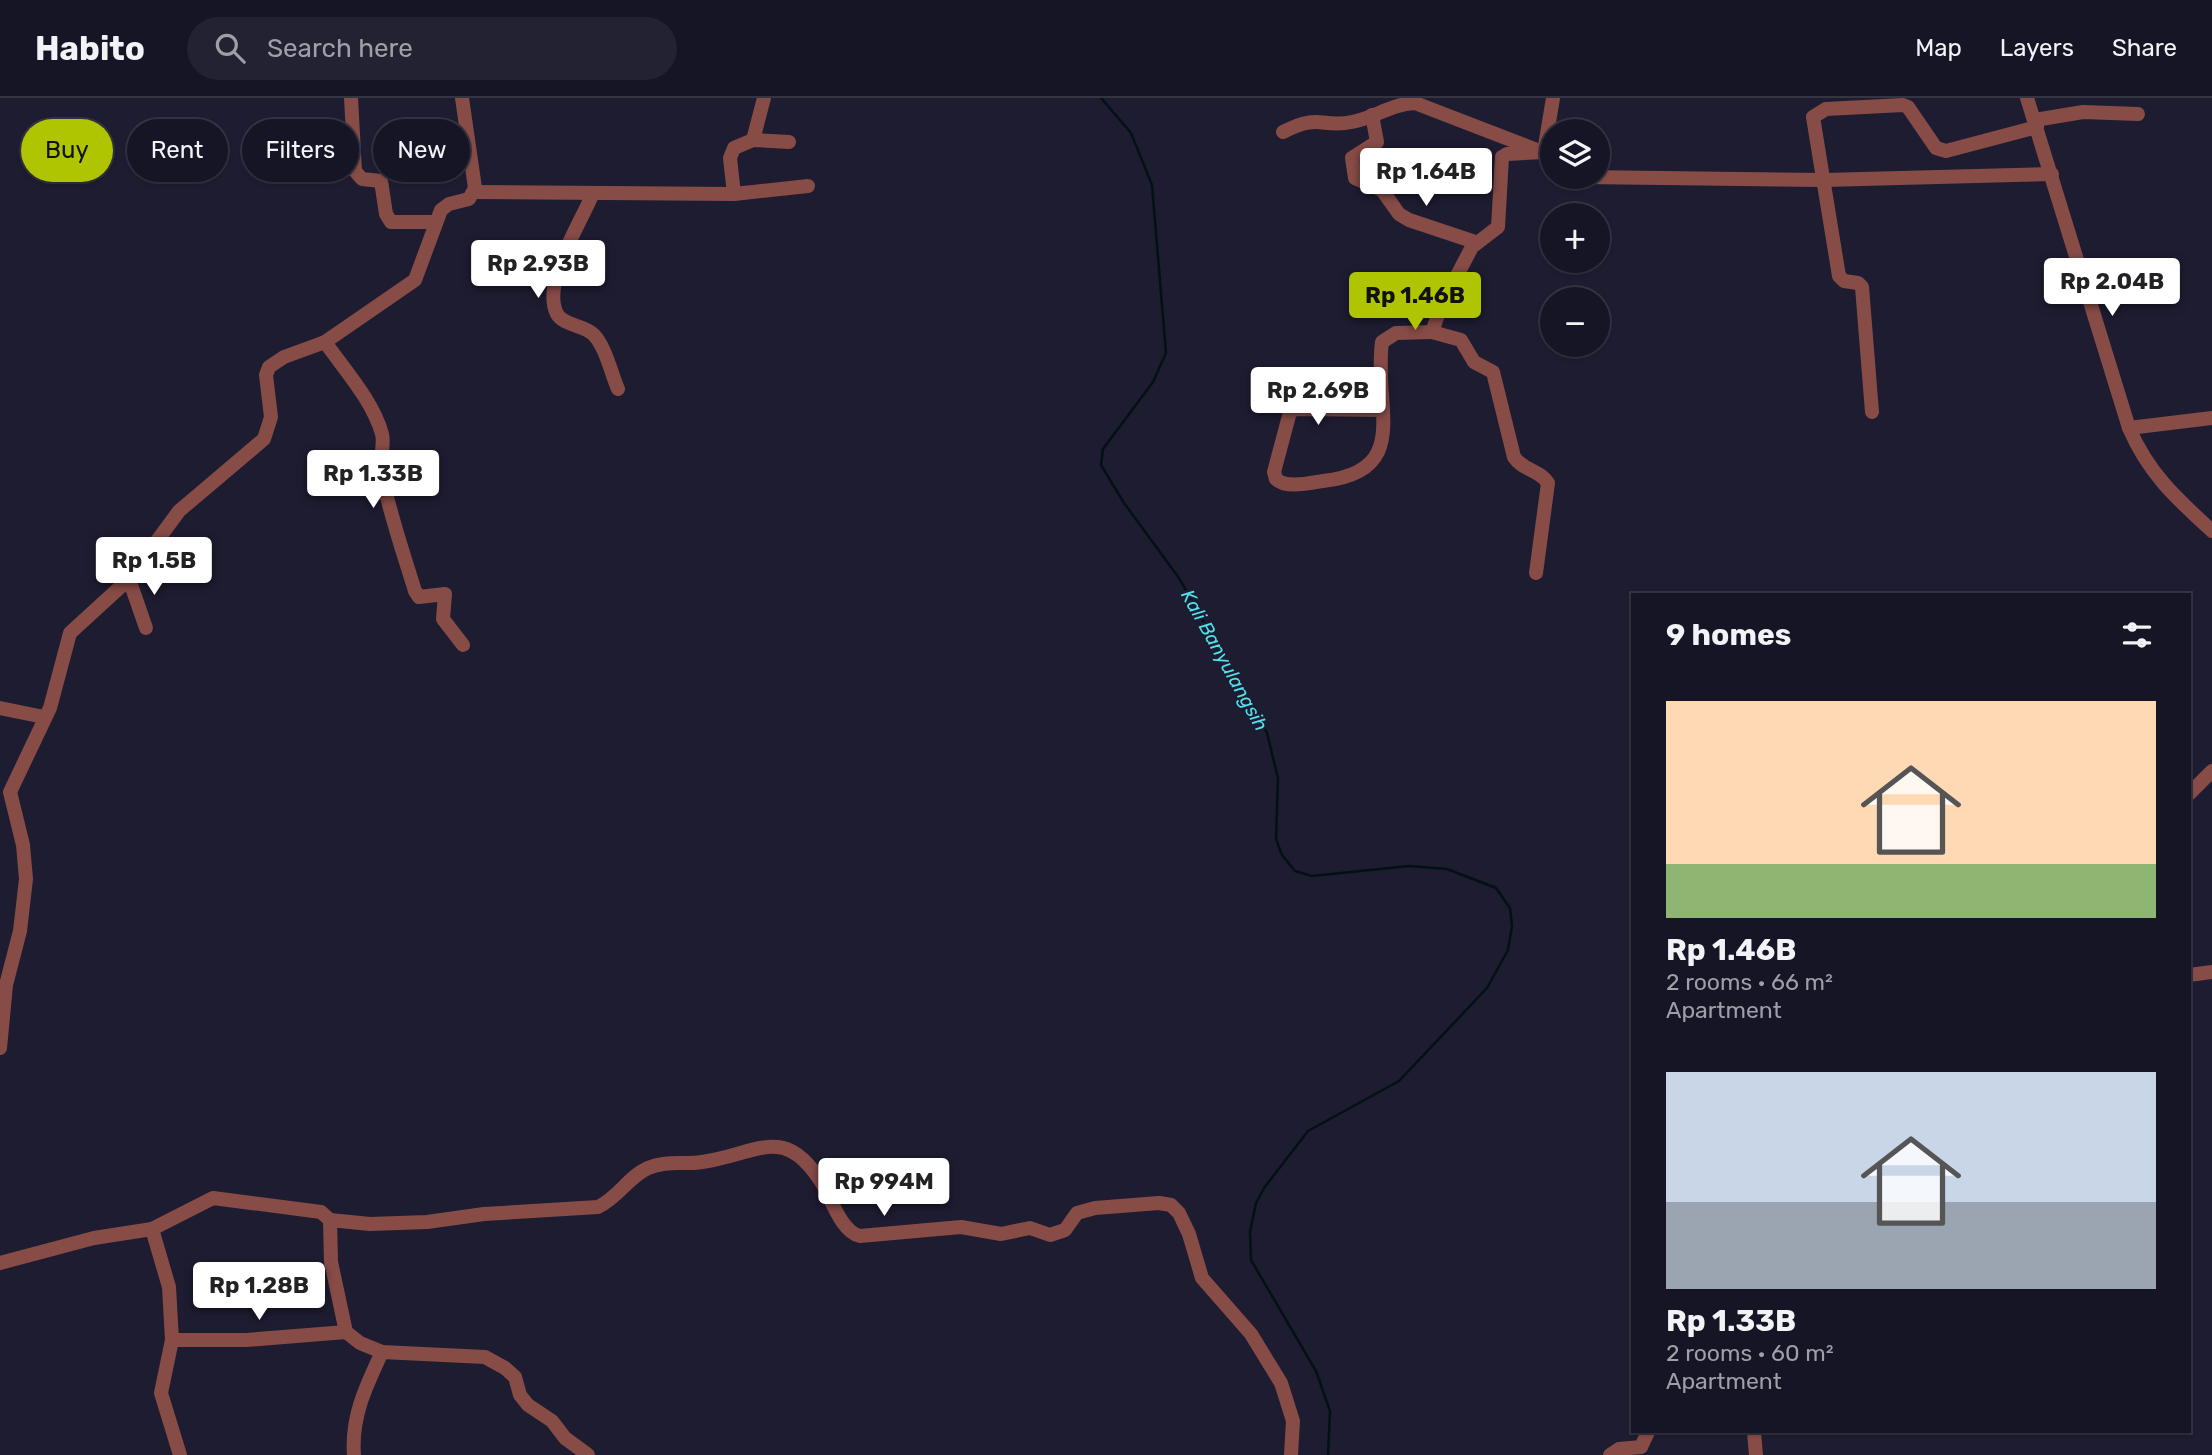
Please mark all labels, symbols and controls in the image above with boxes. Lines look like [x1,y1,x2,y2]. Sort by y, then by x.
search box [187,17,677,80]
text: Habito [35,29,145,68]
icon: search [211,29,249,67]
text: Search here [267,33,413,64]
text: Map [1915,34,1962,62]
text: Layers [2000,34,2074,62]
text: Share [2112,34,2177,62]
chip: Buy [21,119,113,182]
chip: Rent [127,119,228,182]
chip: Filters [242,119,359,182]
chip: New [373,119,470,182]
map controls [1540,119,1610,357]
button: layers [1540,119,1610,189]
pin: Rp 1.64B [1354,148,1498,208]
text: Rp 1.64B [1376,157,1476,185]
button: + [1540,203,1610,273]
pin: Rp 2.93B [466,240,610,300]
text: Rp 2.93B [487,249,589,277]
pin: Rp 2.04B [2040,258,2184,318]
text: Rp 2.04B [2060,267,2164,295]
pin: Rp 1.46B [1343,272,1487,332]
text: Rp 1.46B [1365,281,1465,309]
button: − [1540,287,1610,357]
pin: Rp 2.69B [1246,368,1390,427]
text: Rp 2.69B [1267,376,1369,404]
pin: Rp 1.33B [301,450,445,510]
text: Rp 1.33B [323,459,423,487]
pin: Rp 1.5B [89,538,219,597]
text: Rp 1.5B [112,546,196,574]
water label: Kali Banyulangsih [1176,586,1273,735]
icon: filters [2118,616,2156,654]
text: 9 homes [1666,617,1791,653]
icon: home [1848,747,1974,873]
text: Rp 1.46B [1666,932,1796,968]
text: 2 rooms · 66 m² [1666,968,1833,996]
text: Apartment [1666,996,1782,1024]
icon: home [1848,1118,1974,1244]
pin: Rp 994M [819,1158,949,1218]
text: Rp 994M [834,1167,934,1195]
pin: Rp 1.28B [187,1262,331,1322]
text: Rp 1.28B [209,1271,309,1299]
text: Rp 1.33B [1666,1303,1796,1339]
text: 2 rooms · 60 m² [1666,1339,1834,1367]
text: Apartment [1666,1367,1782,1395]

